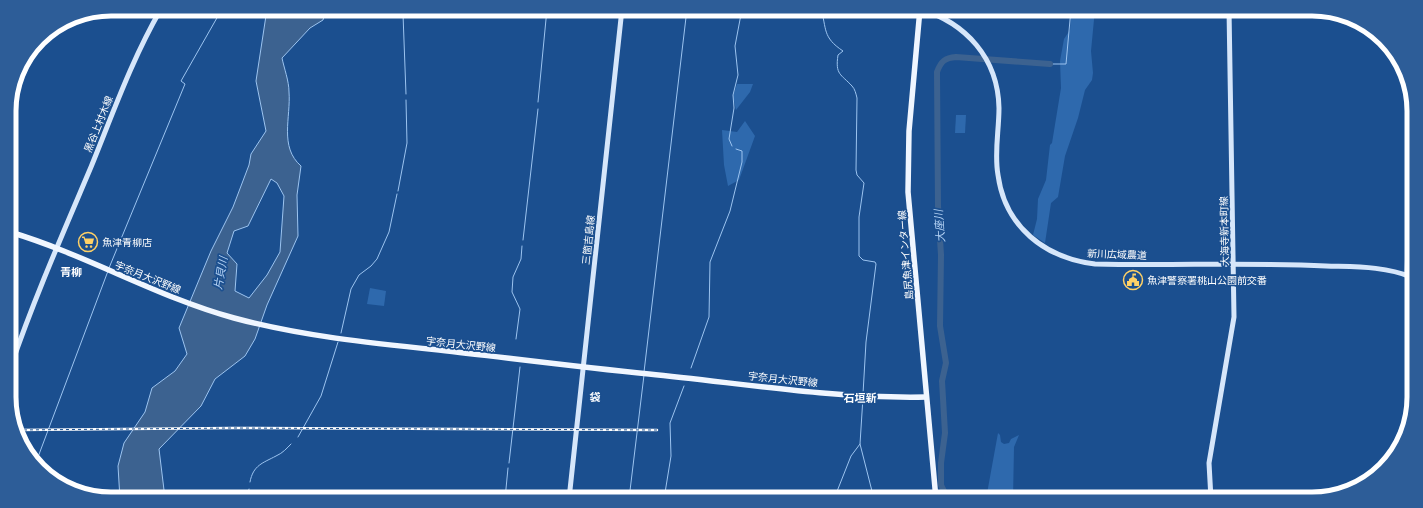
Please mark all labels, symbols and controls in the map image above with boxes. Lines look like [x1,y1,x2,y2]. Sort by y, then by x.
street label: 黒谷上村木線 [80,94,116,154]
street label: 大海寺新本町線 [1216,196,1232,266]
water label: 大座川 [930,208,948,243]
street label: 島尻魚津インター線 [894,210,916,300]
street label: 三箇吉島線 [578,214,598,266]
supermarket icon: 魚津青柳店 [77,231,99,253]
place label: 魚津青柳店 [102,235,152,249]
street label: 新川広域農道 [1087,246,1147,262]
water label: 片貝川 [210,254,230,291]
street label: 宇奈月大沢野線 [113,257,183,297]
district label: 青柳 [60,264,82,279]
public building icon: 魚津警察署桃山公園前交番 [1122,269,1144,291]
place label: 魚津警察署桃山公園前交番 [1147,273,1267,287]
street label: 宇奈月大沢野線 [425,333,497,355]
street label: 宇奈月大沢野線 [747,368,819,390]
district label: 袋 [590,389,601,404]
district label: 石垣新 [844,390,877,405]

